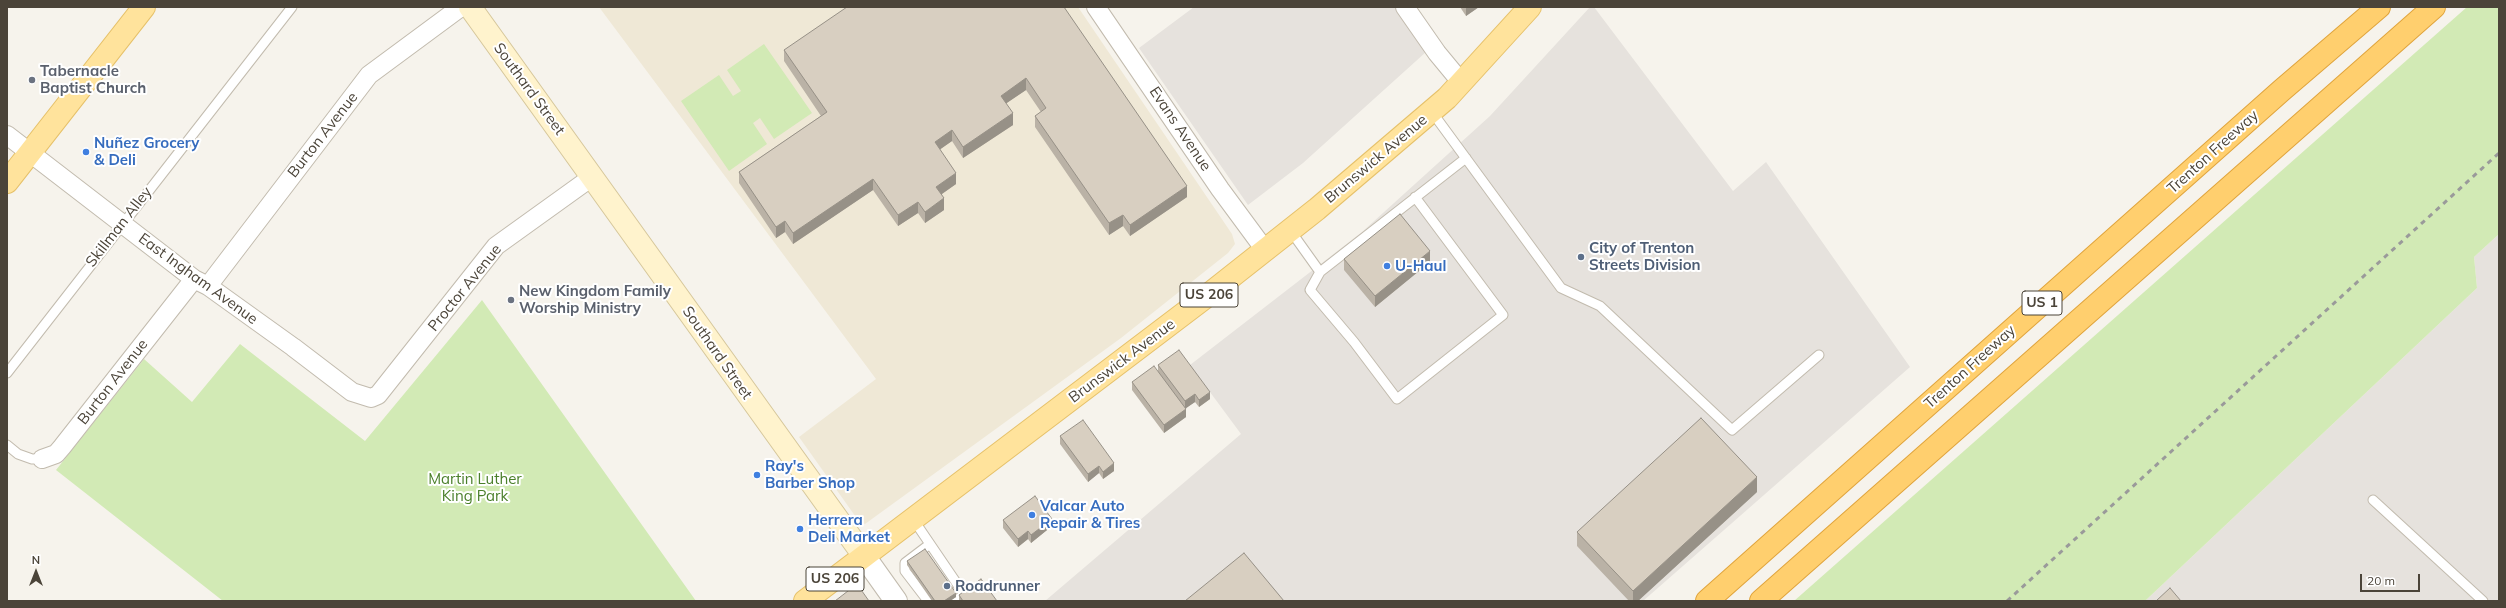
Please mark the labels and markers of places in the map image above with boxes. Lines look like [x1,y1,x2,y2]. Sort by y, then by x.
place label: Tabernacle Baptist Church [40,62,146,97]
marker: Tabernacle Baptist Church [27,75,37,85]
place label: Nuñez Grocery & Deli [94,134,199,169]
marker: Nuñez Grocery & Deli [81,147,91,157]
place label: City of Trenton Streets Division [1589,239,1701,274]
marker: City of Trenton Streets Division [1576,252,1586,262]
place label: U-Haul [1395,257,1446,275]
marker: U-Haul [1382,261,1392,271]
place label: New Kingdom Family Worship Ministry [519,282,671,317]
marker: New Kingdom Family Worship Ministry [506,295,516,305]
place label: Ray's Barber Shop [765,457,855,492]
marker: Ray's Barber Shop [752,470,762,480]
place label: Valcar Auto Repair & Tires [1040,497,1140,532]
marker: Valcar Auto Repair & Tires [1027,510,1037,520]
place label: Herrera Deli Market [808,511,890,546]
marker: Herrera Deli Market [795,524,805,534]
place label: Roadrunner [955,577,1040,595]
marker: Roadrunner [942,581,952,591]

